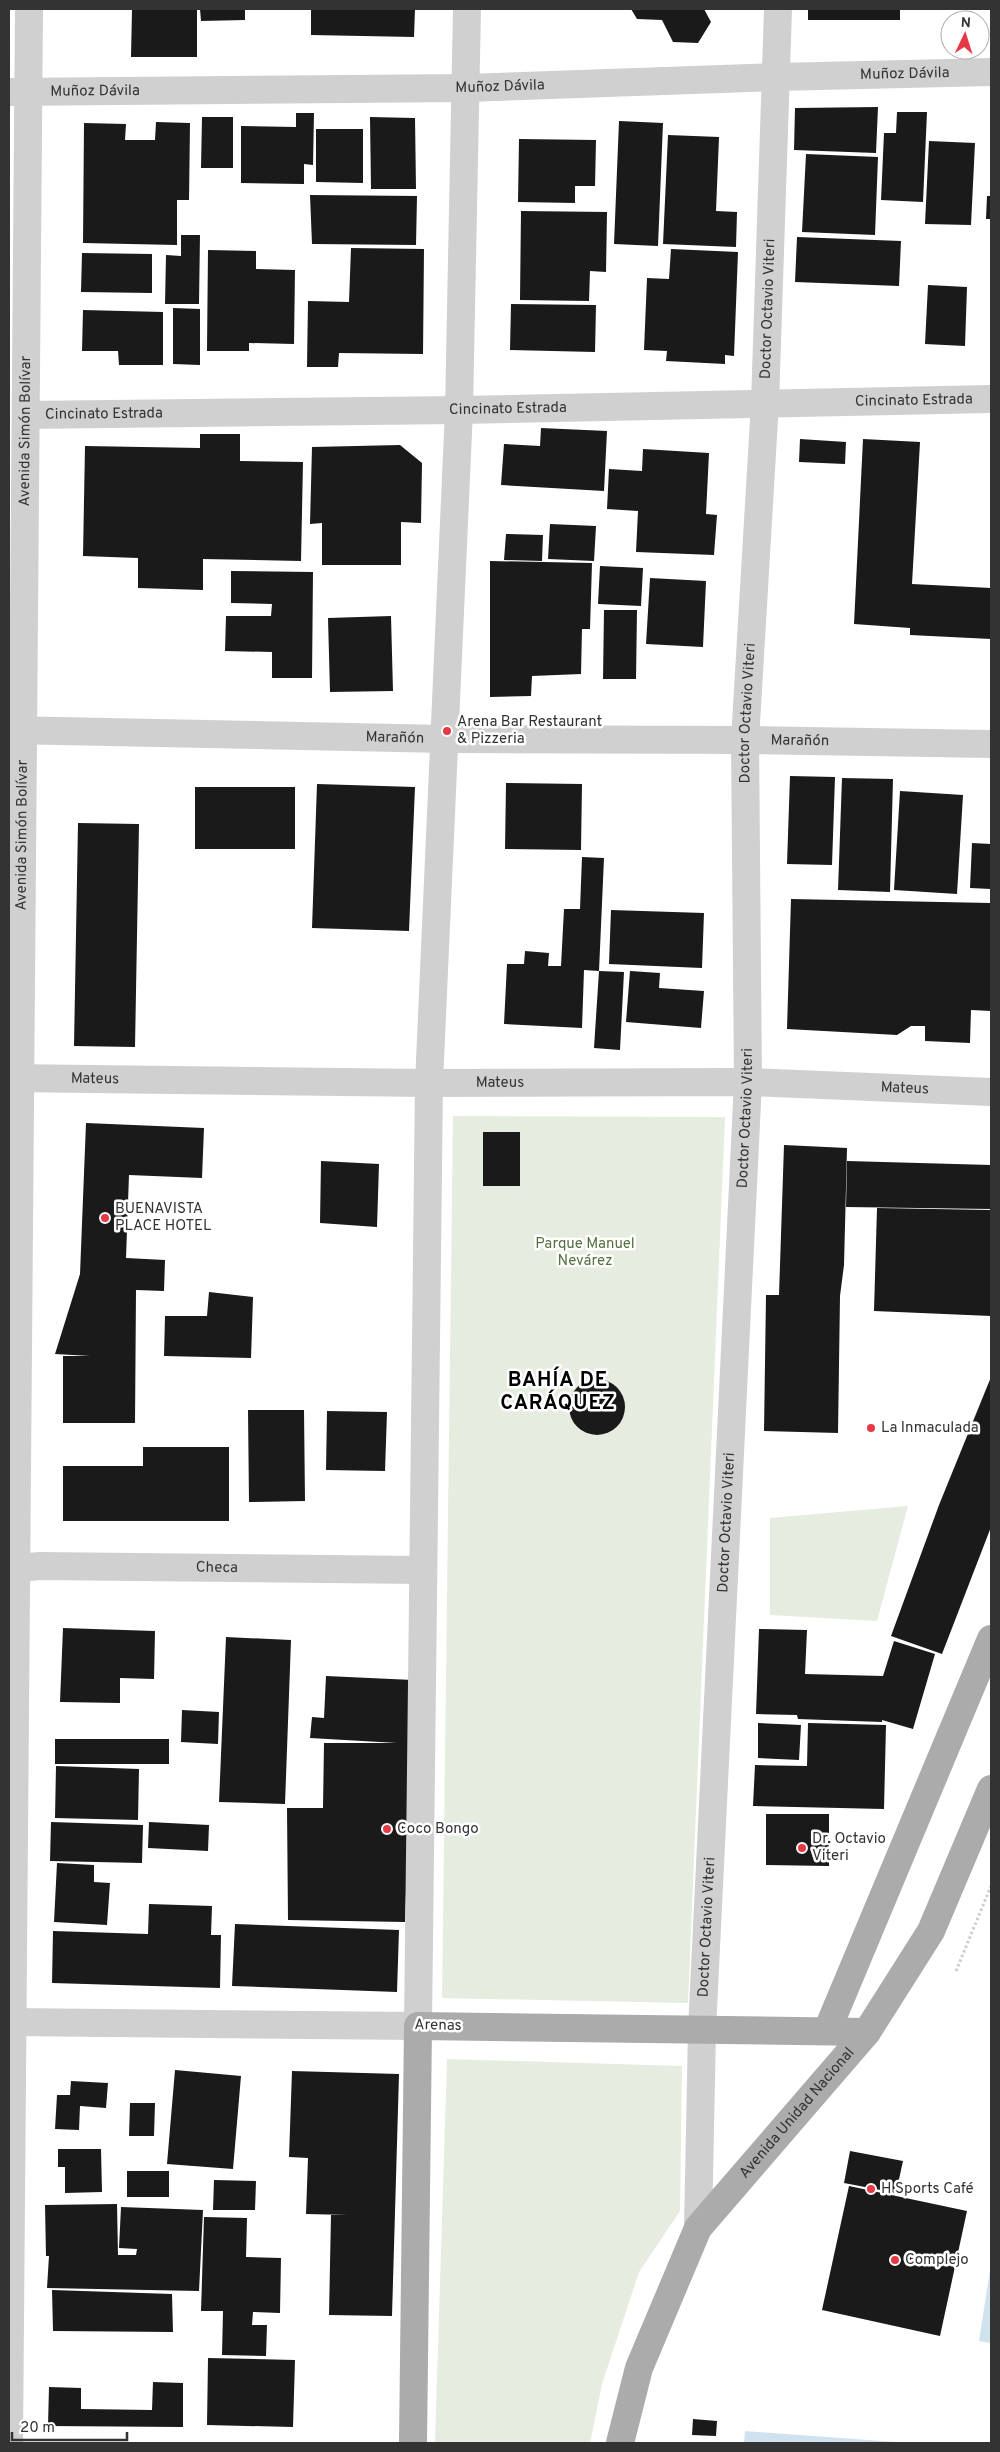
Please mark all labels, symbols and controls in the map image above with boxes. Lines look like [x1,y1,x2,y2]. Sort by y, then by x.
north arrow [940,10,990,60]
text: N [960,15,971,32]
street label: Muñoz Dávila [860,63,950,85]
street label: Muñoz Dávila [455,76,545,98]
street label: Muñoz Dávila [50,81,140,101]
street label: Doctor Octavio Viteri [756,238,780,379]
street label: Avenida Simón Bolívar [15,355,36,507]
street label: Cincinato Estrada [855,390,973,411]
street label: Cincinato Estrada [449,398,567,420]
street label: Cincinato Estrada [45,404,163,424]
street label: Doctor Octavio Viteri [735,642,760,784]
place label: Arena Bar Restaurant & Pizzeria [457,713,602,749]
marker: Arena Bar Restaurant & Pizzeria [441,725,453,737]
street label: Marañón [365,728,424,748]
street label: Marañón [770,731,829,751]
street label: Avenida Simón Bolívar [12,759,32,911]
street label: Doctor Octavio Viteri [733,1048,758,1189]
street label: Mateus [71,1069,119,1089]
street label: Mateus [476,1073,524,1092]
street label: Mateus [880,1078,929,1099]
place label: BUENAVISTA PLACE HOTEL [115,1200,211,1236]
marker: BUENAVISTA PLACE HOTEL [99,1212,111,1224]
park label: Parque Manuel Nevárez [535,1235,635,1271]
district label: BAHÍA DE CARÁQUEZ [500,1366,616,1417]
place label: La Inmaculada [881,1419,979,1438]
marker: La Inmaculada [865,1422,877,1434]
street label: Doctor Octavio Viteri [714,1452,740,1593]
street label: Checa [196,1558,238,1578]
place label: Coco Bongo [397,1820,479,1839]
marker: Coco Bongo [381,1823,393,1835]
place label: Dr. Octavio Viteri [812,1830,886,1866]
marker: Dr. Octavio Viteri [796,1842,808,1854]
street label: Doctor Octavio Viteri [694,1856,720,1998]
street label: Arenas [414,2016,462,2036]
street label: Avenida Unidad Nacional [735,2044,859,2182]
place label: H Sports Café [881,2180,973,2199]
marker: H Sports Café [865,2183,877,2195]
place label: Complejo [905,2251,969,2270]
marker: Complejo [889,2254,901,2266]
scale bar [12,2410,128,2442]
text: 20 m [20,2419,55,2438]

